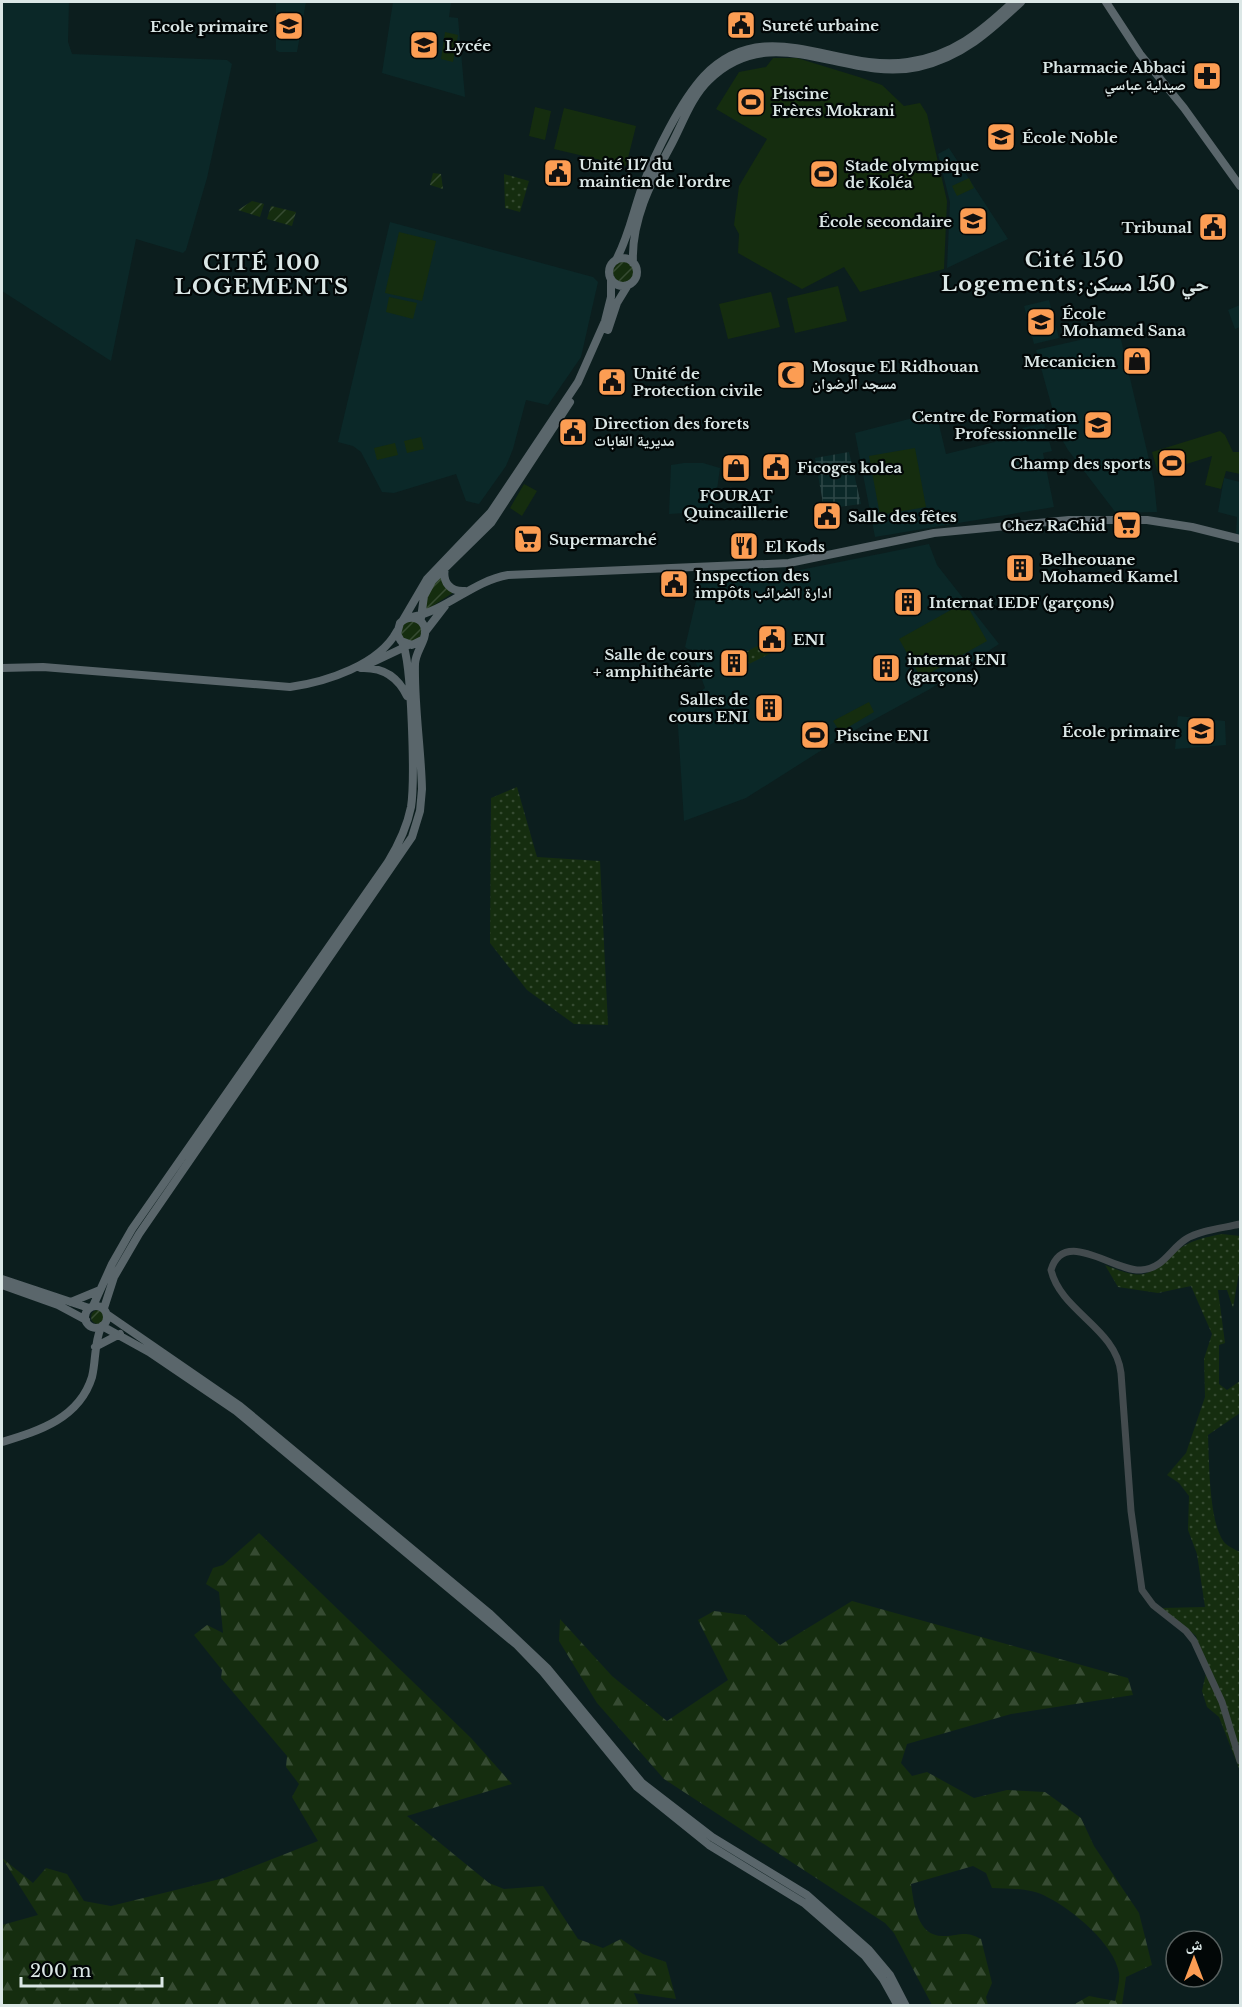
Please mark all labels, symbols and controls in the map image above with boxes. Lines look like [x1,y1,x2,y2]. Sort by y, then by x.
public building icon: Sureté urbaine [725,9,757,41]
school or university icon: Ecole primaire [273,10,305,42]
place label: Sureté urbaine [762,16,879,35]
place label: Ecole primaire [150,17,268,36]
school or university icon: Lycée [408,29,440,61]
place label: Lycée [445,36,491,55]
place label: Pharmacie Abbaci صيدلية عباسي [1042,58,1187,96]
pharmacy icon: Pharmacie Abbaci صيدلية عباسي [1191,60,1223,92]
place label: Piscine Frères Mokrani [772,84,895,120]
sports icon: Piscine Frères Mokrani [735,86,767,118]
school or university icon: École Noble [985,121,1017,153]
place label: École Noble [1022,128,1118,147]
place label: Unité 117 du maintien de l'ordre [579,155,731,191]
place label: Stade olympique de Koléa [845,156,979,192]
public building icon: Unité 117 du maintien de l'ordre [542,157,574,189]
sports icon: Stade olympique de Koléa [808,158,840,190]
school or university icon: École secondaire [957,205,989,237]
public building icon: Tribunal [1197,211,1229,243]
place label: École secondaire [818,212,952,231]
place label: Tribunal [1122,218,1193,237]
district label: Cité 150 Logements;حي 150 مسكن [941,247,1209,300]
district label: CITÉ 100 LOGEMENTS [175,250,349,300]
place label: École Mohamed Sana [1062,304,1186,340]
school or university icon: École Mohamed Sana [1025,306,1057,338]
shop icon: Mecanicien [1121,345,1153,377]
place label: Mecanicien [1023,352,1116,371]
place label: Mosque El Ridhouan مسجد الرضوان [812,357,979,393]
mosque icon: Mosque El Ridhouan مسجد الرضوان [775,359,807,391]
place label: Unité de Protection civile [633,364,763,400]
public building icon: Unité de Protection civile [596,366,628,398]
place label: Centre de Formation Professionnelle [912,407,1077,443]
school or university icon: Centre de Formation Professionnelle [1082,409,1114,441]
place label: Direction des forets مديرية الغابات [594,414,749,450]
public building icon: Direction des forets مديرية الغابات [557,416,589,448]
sports icon: Champ des sports [1156,447,1188,479]
public building icon: Ficoges kolea [760,451,792,483]
shop icon: FOURAT Quincaillerie [720,452,752,484]
place label: Champ des sports [1011,454,1151,473]
place label: Ficoges kolea [797,458,902,477]
place label: FOURAT Quincaillerie [684,486,789,522]
public building icon: Salle des fêtes [811,500,843,532]
place label: Salle des fêtes [848,507,957,526]
supermarket icon: Chez RaChid [1111,509,1143,541]
place label: Chez RaChid [1002,516,1107,535]
supermarket icon: Supermarché [512,523,544,555]
place label: Supermarché [549,530,657,549]
restaurant icon: El Kods [728,530,760,562]
place label: El Kods [765,537,825,556]
place label: Belheouane Mohamed Kamel [1041,550,1179,586]
building icon: Belheouane Mohamed Kamel [1004,552,1036,584]
place label: Inspection des impôts ادارة الضرائب [695,566,832,602]
public building icon: Inspection des impôts ادارة الضرائب [658,568,690,600]
building icon: Internat IEDF (garçons) [892,586,924,618]
place label: Internat IEDF (garçons) [929,593,1114,612]
public building icon: ENI [756,623,788,655]
place label: ENI [793,630,825,649]
place label: Salle de cours + amphithéârte [593,645,713,681]
building icon: Salle de cours + amphithéârte [718,647,750,679]
place label: internat ENI (garçons) [907,650,1007,686]
building icon: internat ENI (garçons) [870,652,902,684]
place label: Salles de cours ENI [669,690,748,726]
building icon: Salles de cours ENI [753,692,785,724]
school or university icon: École primaire [1185,715,1217,747]
sports icon: Piscine ENI [799,719,831,751]
place label: École primaire [1062,722,1180,741]
place label: Piscine ENI [836,726,929,745]
north arrow [1164,1929,1224,1989]
text: ش [1186,1934,1203,1954]
scale bar [21,1950,162,1988]
text: 200 m [30,1960,91,1982]

